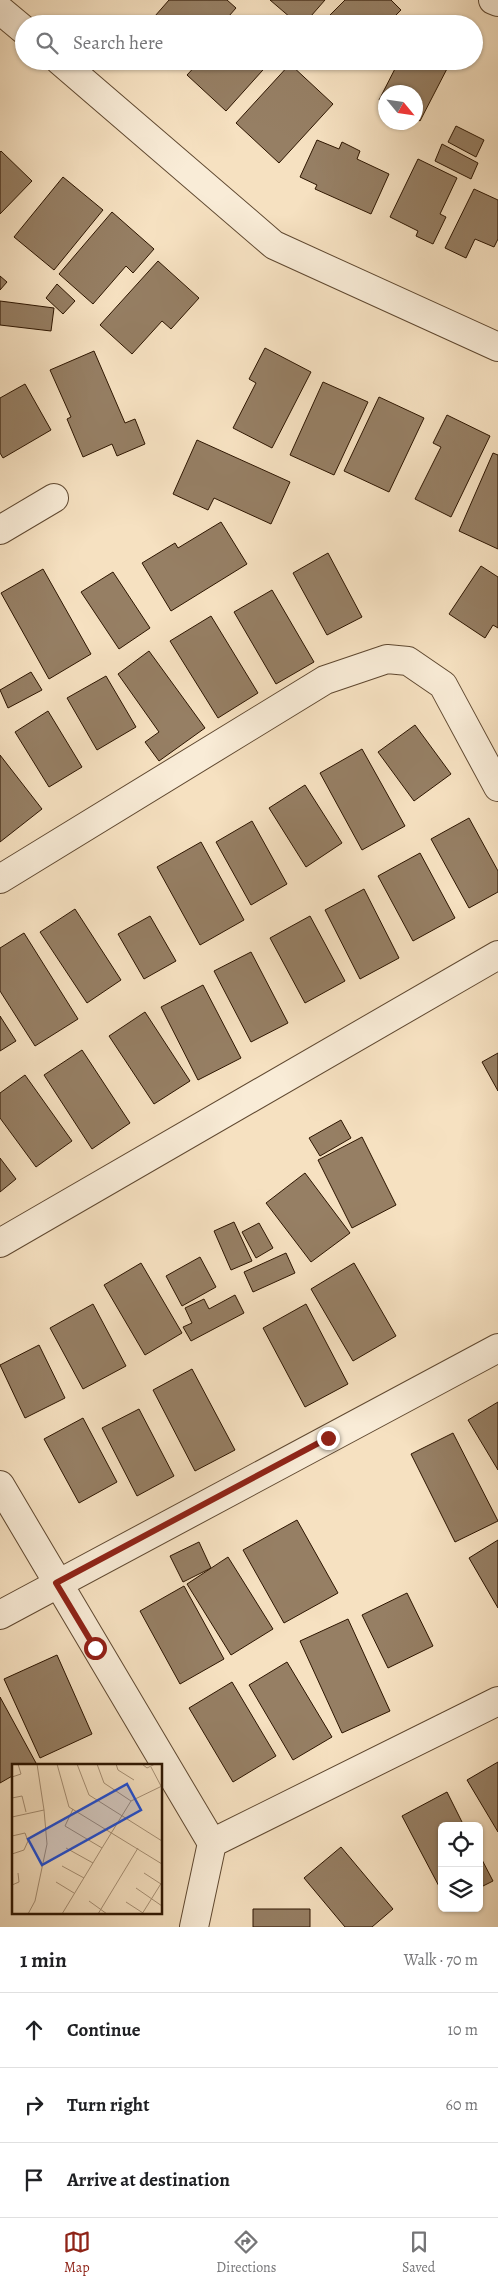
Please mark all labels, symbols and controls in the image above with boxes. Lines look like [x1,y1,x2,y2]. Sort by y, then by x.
search box [15,15,483,70]
icon: search [33,29,61,57]
text: Search here [73,30,163,56]
north arrow [378,85,423,130]
route end [317,1427,340,1450]
route start [84,1637,107,1660]
inset map [12,1764,162,1914]
map controls [438,1822,483,1912]
button: locate [438,1822,483,1867]
button: layers [438,1867,483,1912]
text: 1 min [20,1946,67,1974]
text: Walk · 70 m [404,1949,478,1971]
icon: ahead [20,2016,48,2044]
text: Continue [67,2017,141,2043]
text: 10 m [448,2019,478,2041]
icon: right [20,2091,48,2119]
text: Turn right [67,2092,149,2118]
text: 60 m [446,2094,478,2116]
icon: arrive [20,2166,48,2194]
text: Arrive at destination [67,2167,230,2193]
tab: Map [63,2228,91,2277]
tab: Directions [216,2228,276,2277]
tab: Saved [402,2228,435,2277]

